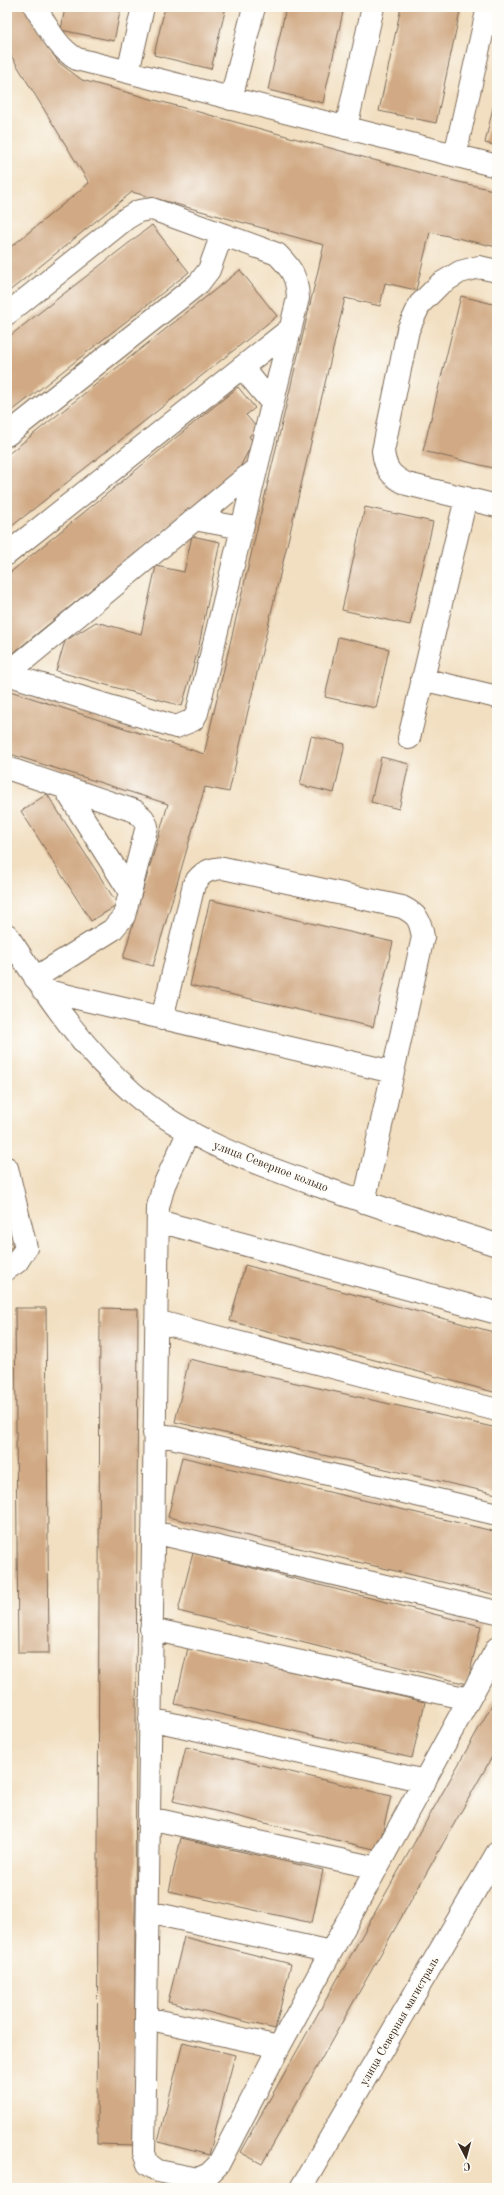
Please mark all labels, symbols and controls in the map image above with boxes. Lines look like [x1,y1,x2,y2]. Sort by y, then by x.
street label: улица Северное кольцо [212,1139,330,1194]
street label: улица Северная магистраль [358,1955,442,2088]
north arrow [446,2137,486,2177]
text: С [463,2160,471,2171]

